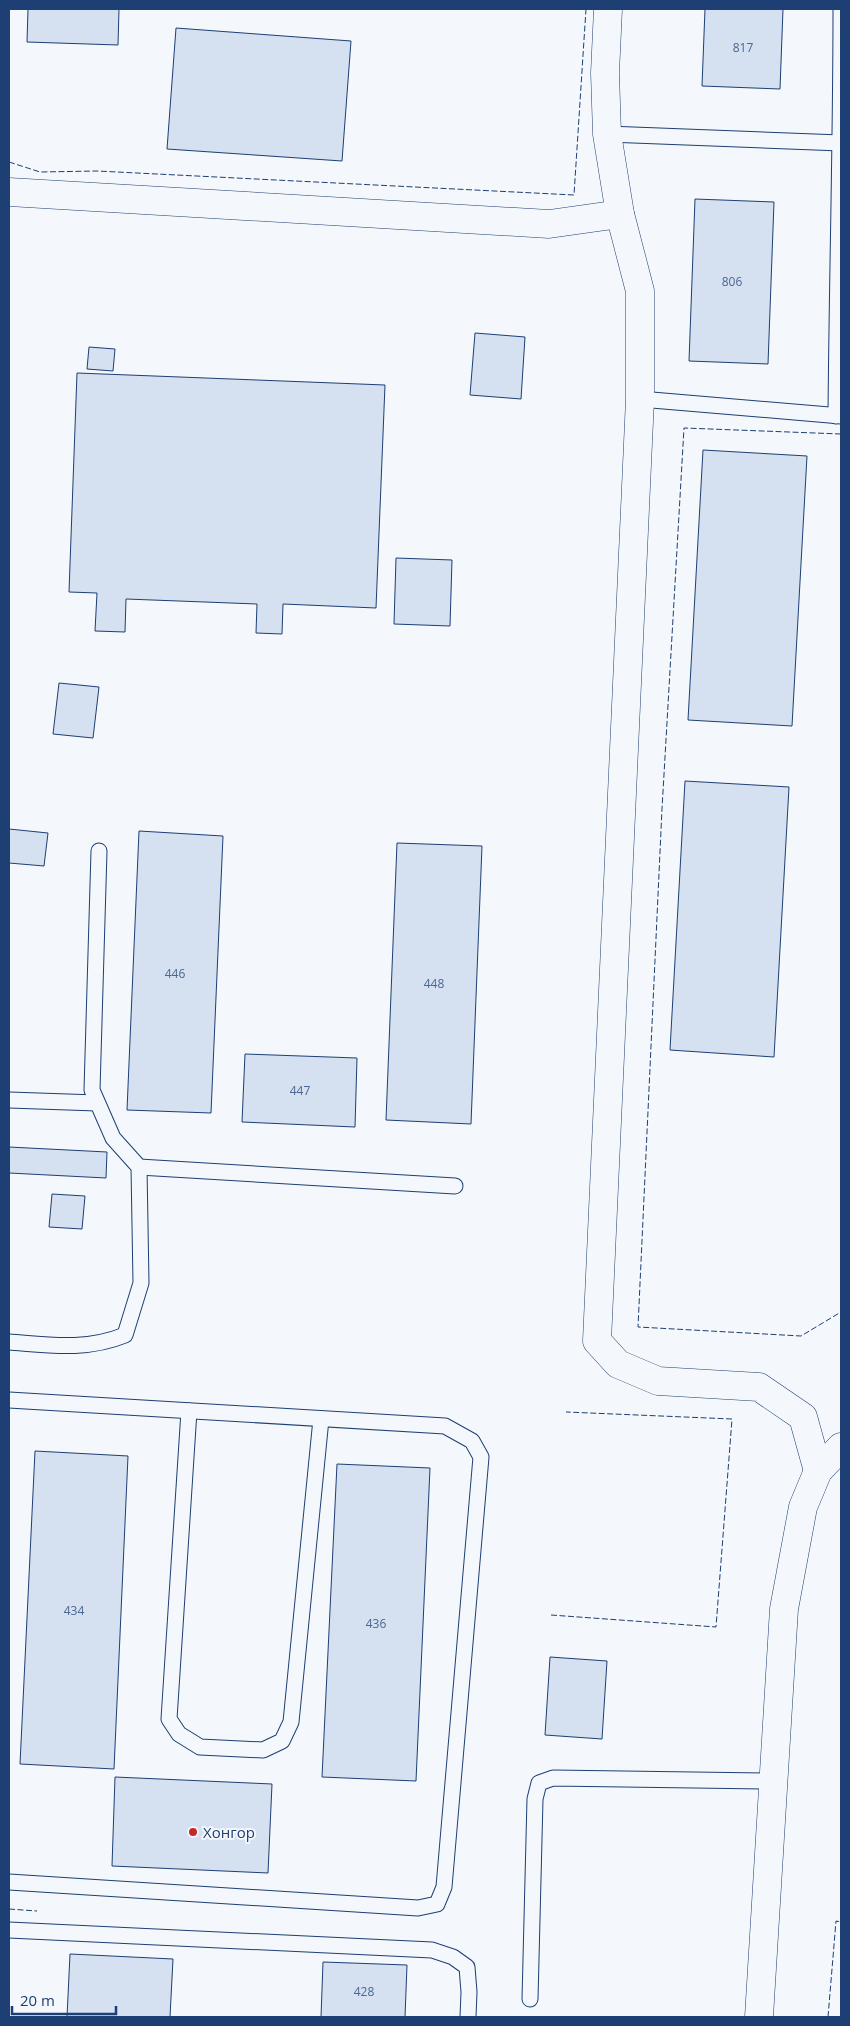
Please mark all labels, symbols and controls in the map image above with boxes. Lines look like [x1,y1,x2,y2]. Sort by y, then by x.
house number: 817 [733,39,753,56]
house number: 806 [722,273,742,290]
house number: 446 [165,965,185,982]
house number: 448 [424,975,444,992]
house number: 447 [290,1082,310,1099]
house number: 434 [64,1602,84,1619]
house number: 436 [366,1615,386,1632]
place label: Хонгор [203,1822,255,1842]
marker: Хонгор [187,1826,199,1838]
house number: 428 [354,1983,374,2000]
scale bar [12,1984,116,2016]
text: 20 m [20,1990,55,2010]

